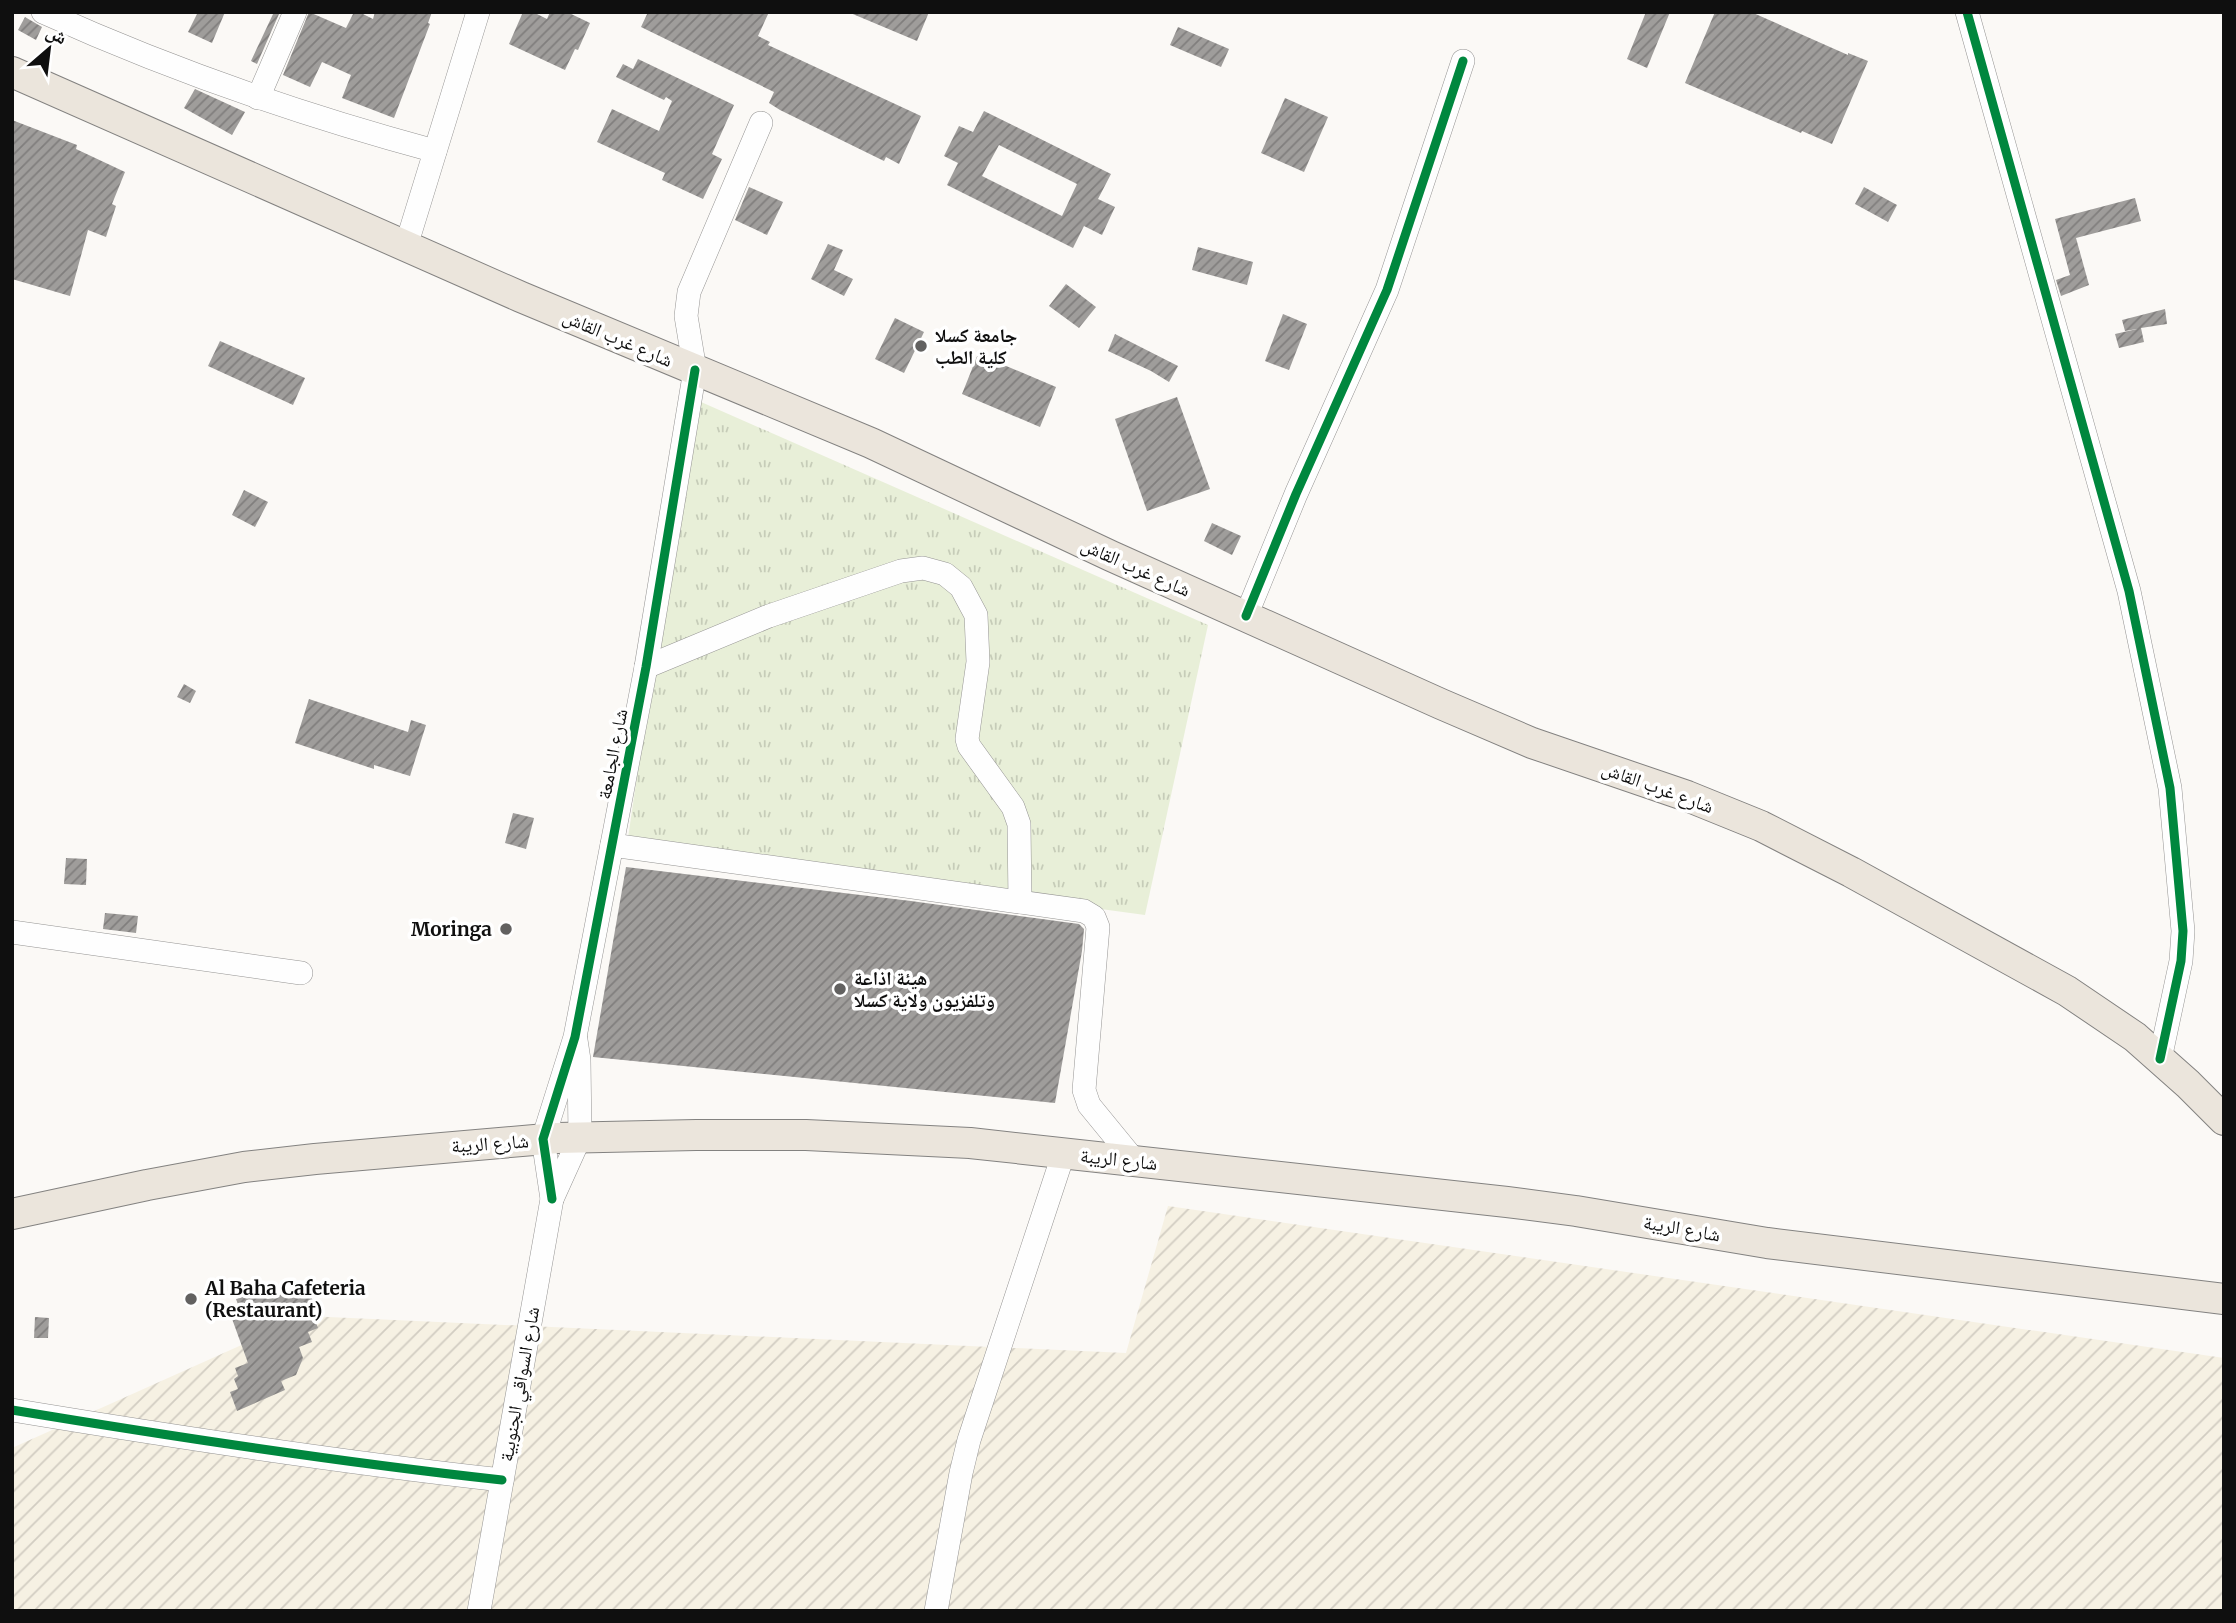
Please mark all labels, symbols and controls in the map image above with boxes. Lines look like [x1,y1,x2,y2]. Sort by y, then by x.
north arrow [14,14,84,84]
text: ش [42,19,72,49]
street label: شارع غرب القاش [559,304,677,372]
place label: جامعة كسلا كلية الطب [935,323,1017,369]
marker: جامعة كسلا كلية الطب [913,338,929,354]
street label: شارع غرب القاش [1078,532,1194,602]
street label: شارع الجامعة [591,707,633,801]
street label: شارع غرب القاش [1599,756,1717,818]
place label: Moringa [411,917,492,941]
marker: Moringa [498,921,514,937]
place label: هيئة اذاعة وتلفزيون ولاية كسلا [854,966,995,1012]
marker: هيئة اذاعة وتلفزيون ولاية كسلا [832,981,848,997]
street label: شارع الريبة [450,1128,530,1158]
street label: شارع الريبة [1079,1143,1159,1175]
street label: شارع الريبة [1642,1209,1722,1247]
place label: Al Baha Cafeteria (Restaurant) [204,1276,366,1322]
marker: Al Baha Cafeteria (Restaurant) [183,1291,199,1307]
street label: شارع السواقي الجنوبية [494,1305,548,1464]

